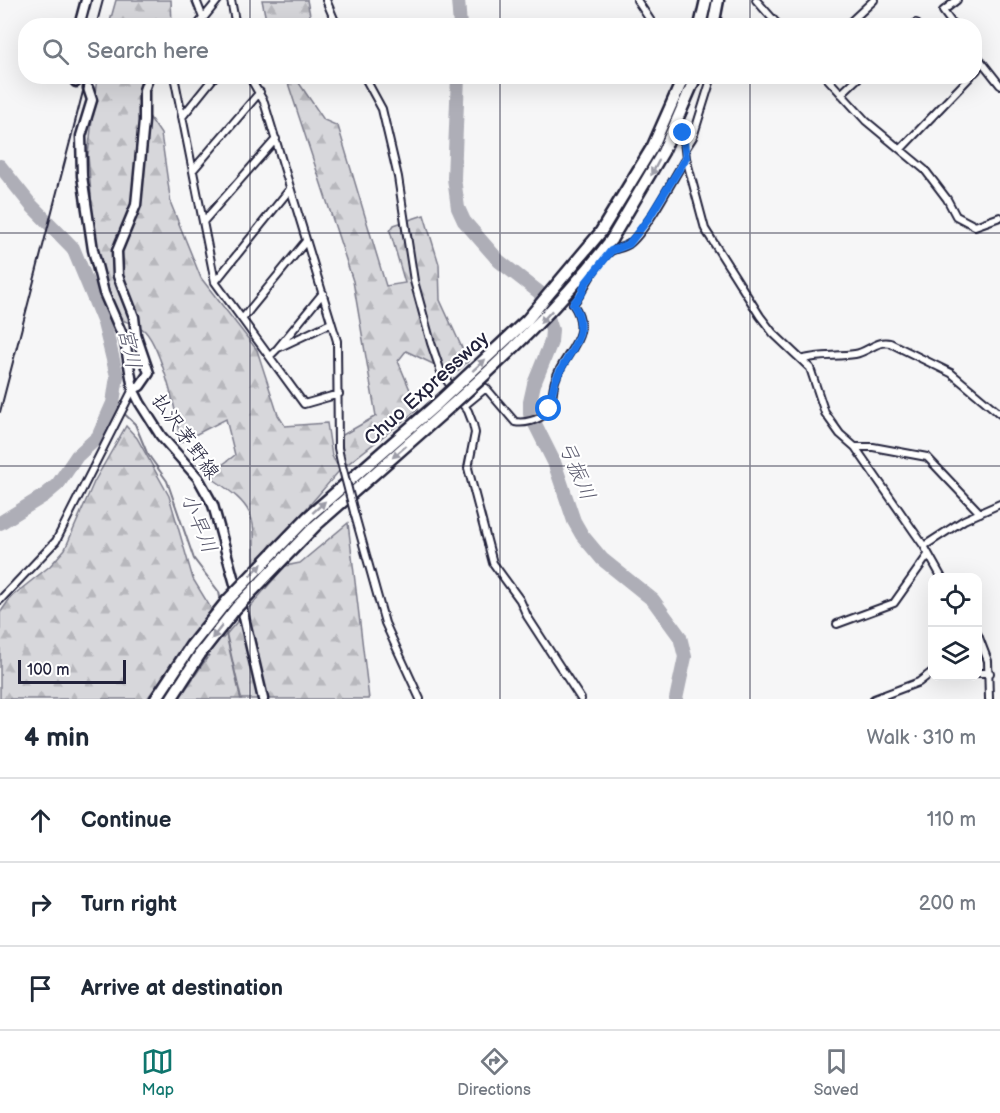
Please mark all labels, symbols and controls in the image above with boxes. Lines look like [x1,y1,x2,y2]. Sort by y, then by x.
search box [18,18,982,84]
icon: search [39,35,72,68]
text: Search here [87,38,209,65]
route end [669,119,695,145]
one-way arrow [650,160,660,177]
one-way arrow [540,309,553,324]
water label: 宮川 [113,325,146,371]
street label: Chuo Expressway [359,327,494,451]
one-way arrow [472,358,487,372]
street label: 払沢茅野線 [146,389,224,484]
route start [535,395,561,421]
water label: 弓振川 [553,436,600,504]
one-way arrow [392,445,407,458]
water label: 小早川 [175,489,222,557]
one-way arrow [311,501,326,514]
one-way arrow [249,563,263,577]
map controls [928,573,982,681]
button: locate [928,573,982,627]
one-way arrow [210,624,223,640]
button: layers [928,627,982,681]
scale bar [18,657,126,684]
text: 100 m [27,661,70,680]
text: 4 min [24,723,89,754]
text: Walk · 310 m [867,726,976,750]
icon: ahead [24,804,57,837]
text: Continue [81,807,171,834]
text: 110 m [927,808,976,832]
icon: right [24,888,57,921]
text: Turn right [81,891,177,918]
text: 200 m [919,892,976,916]
icon: arrive [24,972,57,1005]
text: Arrive at destination [81,975,283,1002]
tab: Map [141,1045,174,1100]
tab: Directions [457,1045,531,1100]
tab: Saved [814,1045,859,1100]

